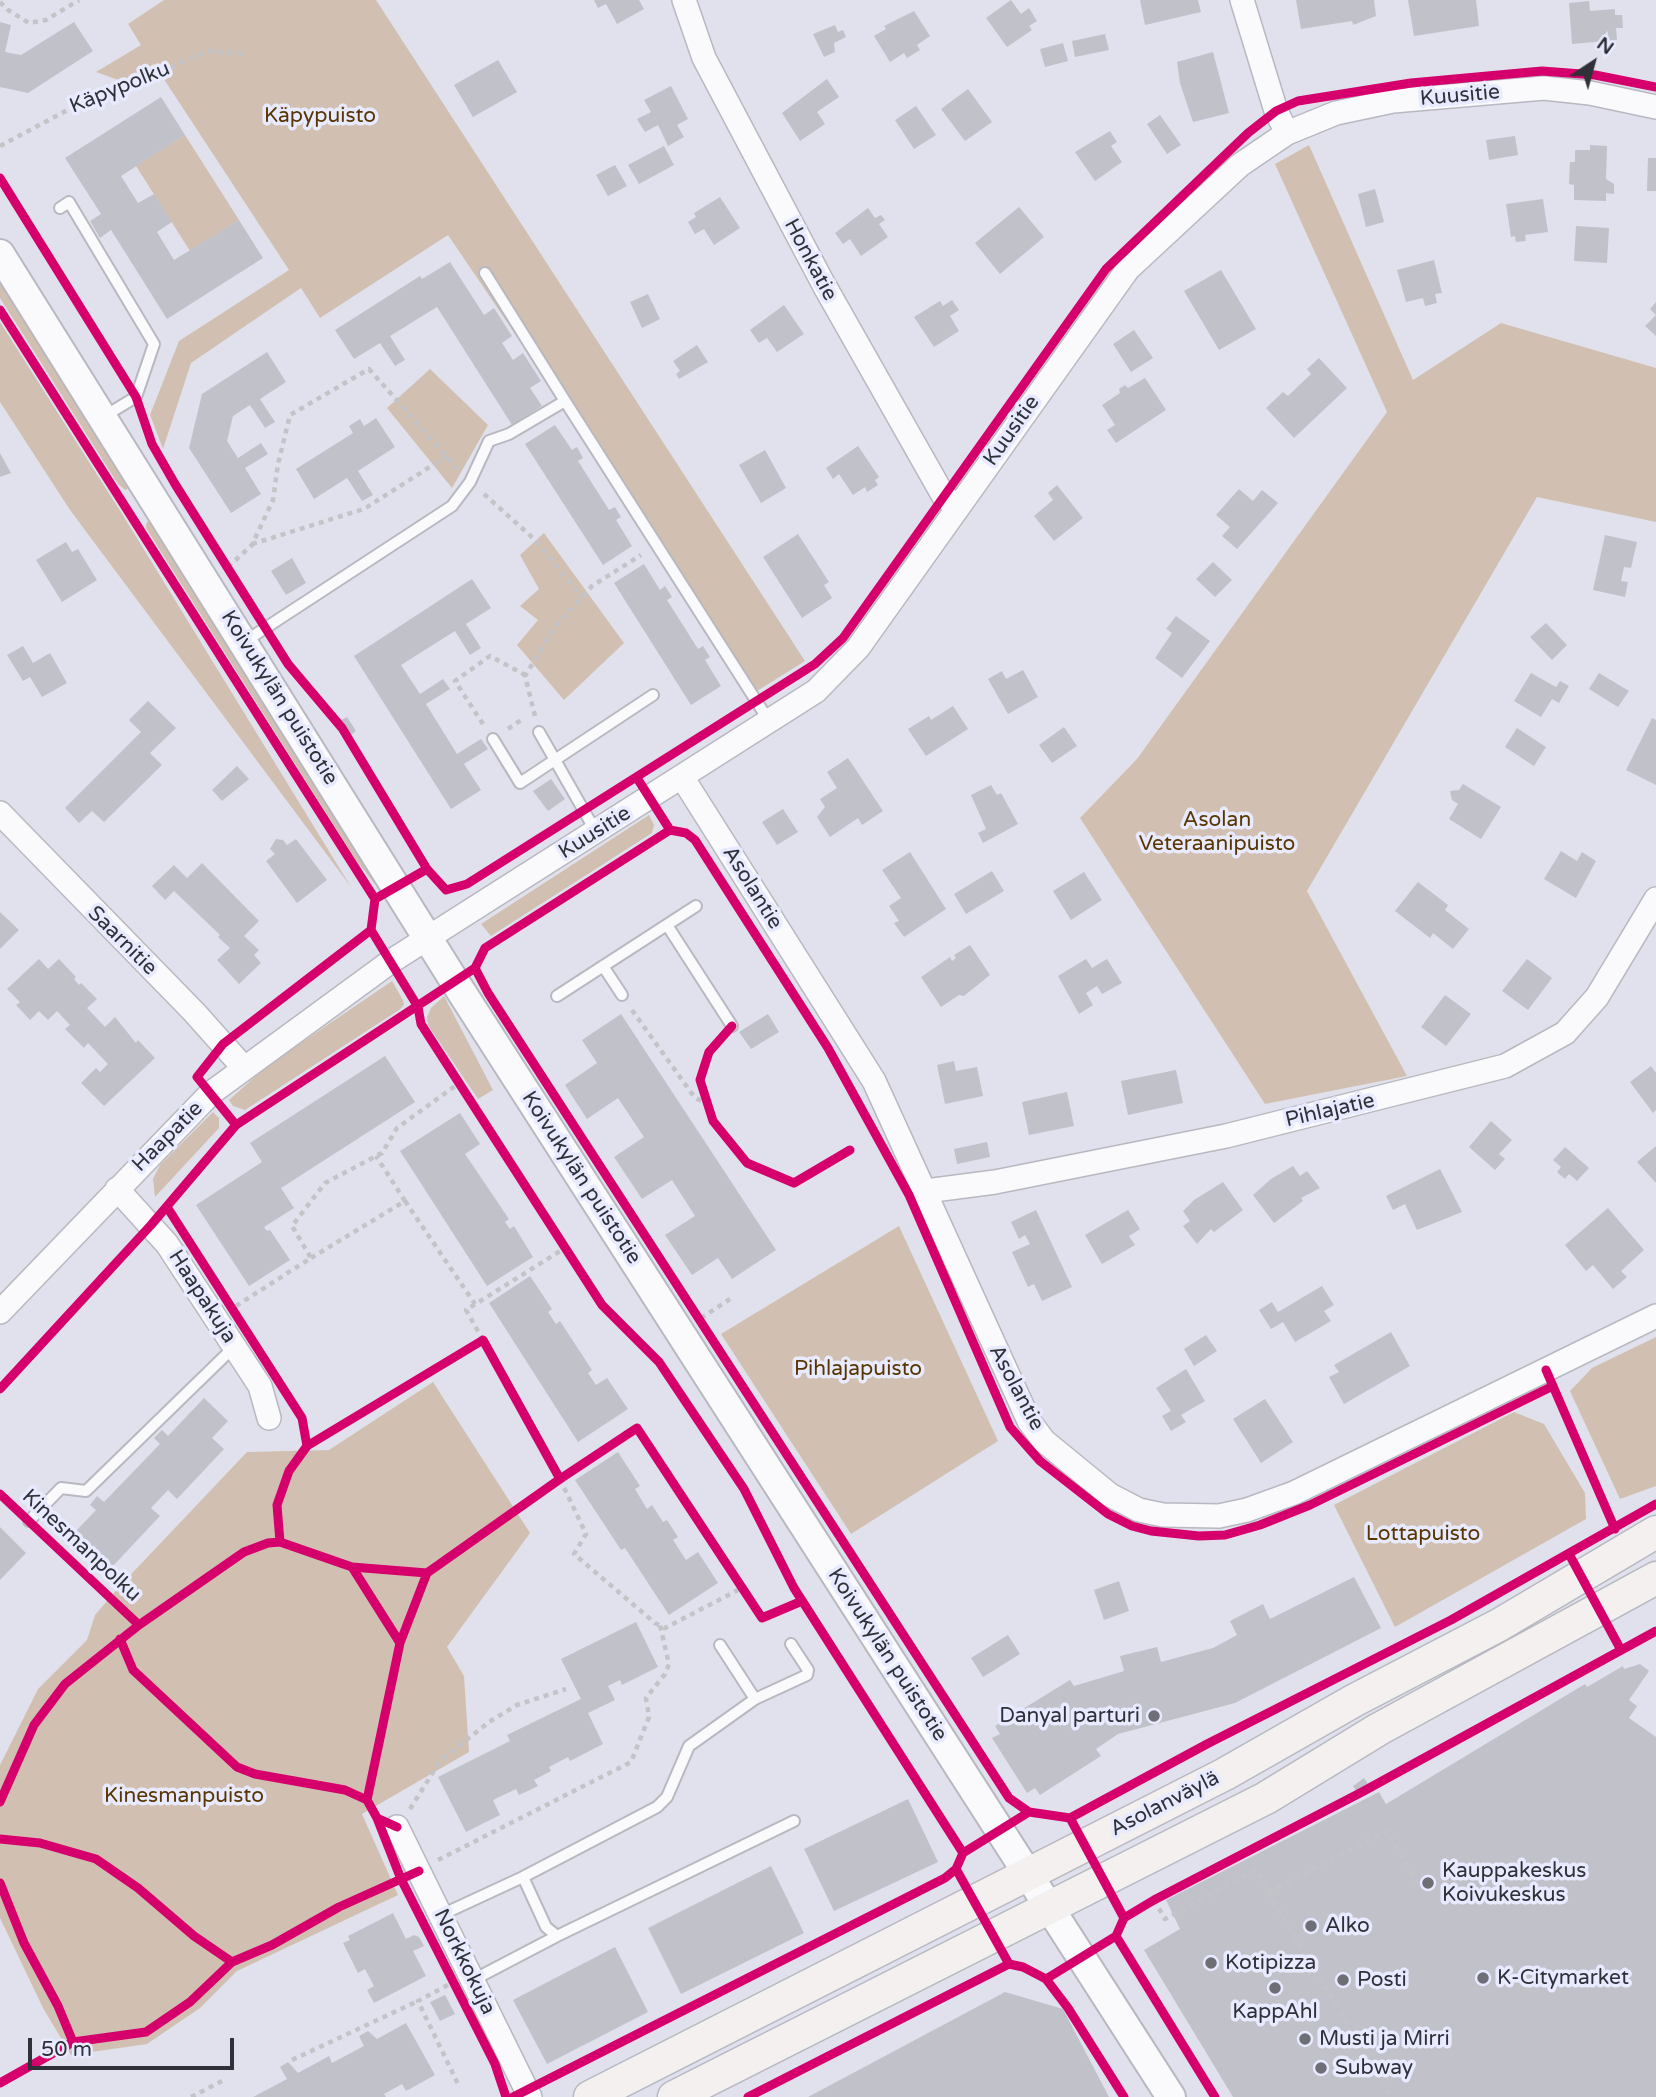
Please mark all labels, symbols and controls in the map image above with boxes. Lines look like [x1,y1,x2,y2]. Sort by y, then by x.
north arrow [1558,28,1628,98]
text: N [1593,33,1618,59]
street label: Käpypolku [66,57,174,119]
street label: Kuusitie [1419,80,1501,112]
park label: Käpypuisto [264,103,376,129]
street label: Honkatie [778,215,842,305]
street label: Kuusitie [979,391,1045,471]
street label: Koivukylän puistotie [215,606,343,790]
street label: Kuusitie [554,801,636,865]
park label: Asolan Veteraanipuisto [1139,807,1295,857]
street label: Asolantie [717,842,787,934]
street label: Saarnitie [82,901,162,981]
street label: Koivukylän puistotie [516,1087,646,1269]
street label: Pihlajatie [1283,1088,1377,1134]
street label: Haapatie [127,1096,209,1178]
street label: Haapakuja [163,1246,241,1348]
street label: Asolantie [983,1341,1049,1435]
park label: Pihlajapuisto [794,1356,922,1382]
street label: Kinesmanpolku [16,1484,146,1608]
park label: Lottapuisto [1366,1521,1480,1547]
street label: Koivukylän puistotie [822,1564,952,1746]
place label: Danyal parturi [999,1703,1140,1729]
marker: Danyal parturi [1146,1708,1162,1724]
street label: Asolanväylä [1106,1766,1224,1842]
park label: Kinesmanpuisto [104,1783,264,1809]
place label: Kauppakeskus Koivukeskus [1442,1858,1586,1908]
marker: Kauppakeskus Koivukeskus [1420,1875,1436,1891]
street label: Norkkokuja [428,1905,500,2019]
place label: Alko [1325,1913,1370,1939]
marker: Alko [1303,1918,1319,1934]
place label: Kotipizza [1225,1950,1316,1976]
marker: Kotipizza [1203,1955,1219,1971]
place label: K-Citymarket [1497,1965,1629,1991]
place label: Posti [1357,1967,1407,1993]
marker: K-Citymarket [1475,1970,1491,1986]
marker: Posti [1335,1972,1351,1988]
marker: KappAhl [1267,1980,1283,1996]
place label: KappAhl [1232,1999,1318,2025]
scale bar [32,2024,238,2068]
place label: Musti ja Mirri [1319,2026,1450,2052]
marker: Musti ja Mirri [1297,2031,1313,2047]
text: 50 m [41,2037,92,2062]
place label: Subway [1335,2055,1413,2081]
marker: Subway [1313,2060,1329,2076]

